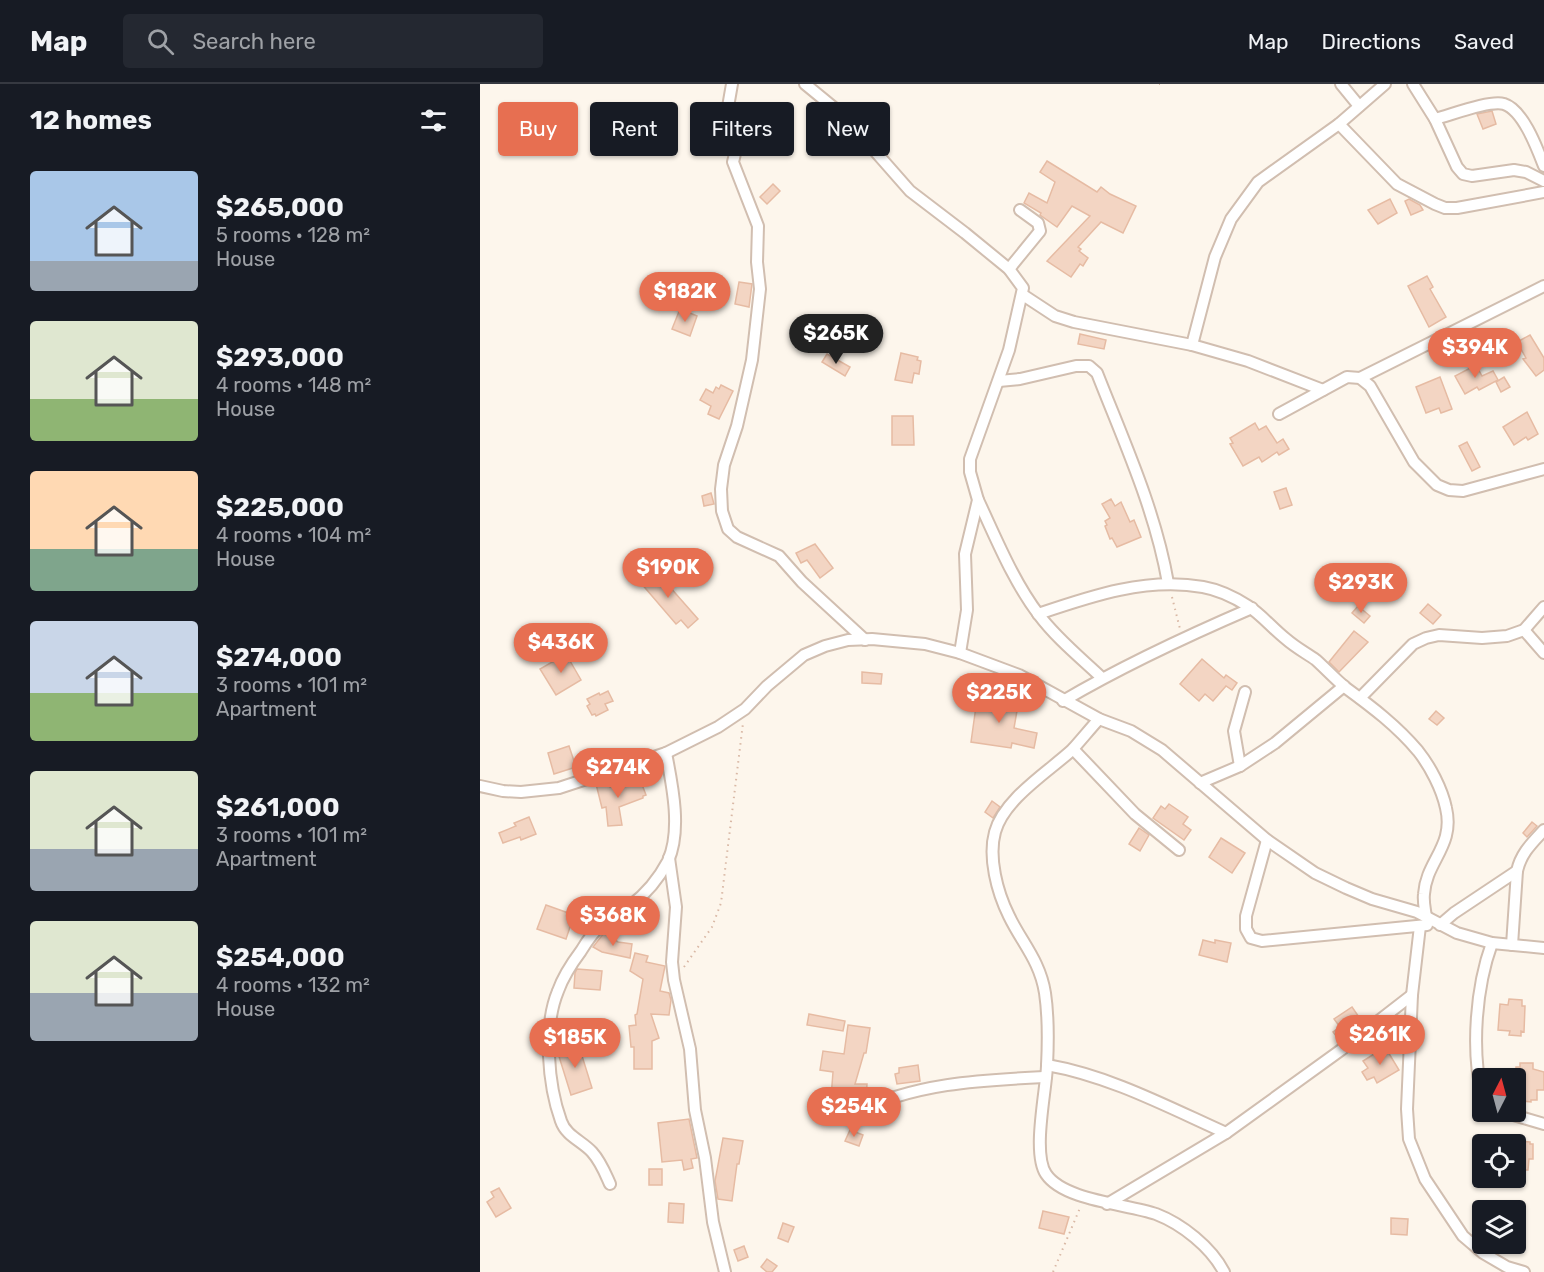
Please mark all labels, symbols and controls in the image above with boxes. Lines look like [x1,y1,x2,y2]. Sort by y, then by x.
search box [123,14,543,68]
text: Map [30,25,87,58]
icon: search [144,25,177,58]
text: Search here [192,28,316,55]
text: Map [1248,29,1289,54]
text: Directions [1322,29,1421,54]
text: Saved [1454,29,1514,54]
chip: Buy [498,102,578,156]
chip: Rent [590,102,678,156]
chip: Filters [690,102,794,156]
chip: New [806,102,890,156]
icon: filters [417,104,450,137]
text: 12 homes [30,105,152,136]
text: $265,000 [216,192,344,223]
icon: home [78,195,150,267]
text: 5 rooms · 128 m² [216,223,370,247]
text: House [216,247,275,271]
pin: $182K [643,272,727,323]
text: $182K [653,279,717,303]
pin: $265K [794,314,878,365]
text: $265K [803,321,869,345]
pin: $394K [1433,328,1517,379]
text: $394K [1442,335,1508,359]
text: $293,000 [216,342,344,373]
icon: home [78,345,150,417]
text: 4 rooms · 148 m² [216,373,371,397]
text: House [216,397,275,421]
text: $225,000 [216,492,344,523]
icon: home [78,495,150,567]
text: 4 rooms · 104 m² [216,523,371,547]
text: House [216,547,275,571]
pin: $190K [626,548,710,599]
text: $190K [637,555,699,579]
pin: $293K [1319,563,1403,614]
text: $293K [1328,570,1394,594]
pin: $436K [519,623,603,674]
text: $436K [528,630,594,654]
text: $274,000 [216,642,342,673]
icon: home [78,645,150,717]
text: 3 rooms · 101 m² [216,673,367,697]
pin: $225K [957,673,1041,724]
text: $225K [966,680,1032,704]
text: Apartment [216,697,317,721]
pin: $274K [576,748,660,799]
text: $274K [586,755,650,779]
text: $261,000 [216,792,340,823]
icon: home [78,795,150,867]
text: 3 rooms · 101 m² [216,823,367,847]
text: Apartment [216,847,317,871]
pin: $368K [571,896,655,947]
text: $368K [580,903,646,927]
text: $254,000 [216,942,345,973]
icon: home [78,945,150,1017]
text: 4 rooms · 132 m² [216,973,370,997]
text: House [216,997,275,1021]
pin: $261K [1338,1015,1422,1066]
pin: $185K [533,1018,617,1069]
text: $261K [1349,1022,1411,1046]
text: $185K [543,1025,607,1049]
north arrow [1472,1068,1526,1122]
map controls [1472,1068,1526,1254]
pin: $254K [812,1087,896,1138]
text: $254K [821,1094,887,1118]
button: locate [1472,1134,1526,1188]
button: layers [1472,1200,1526,1254]

